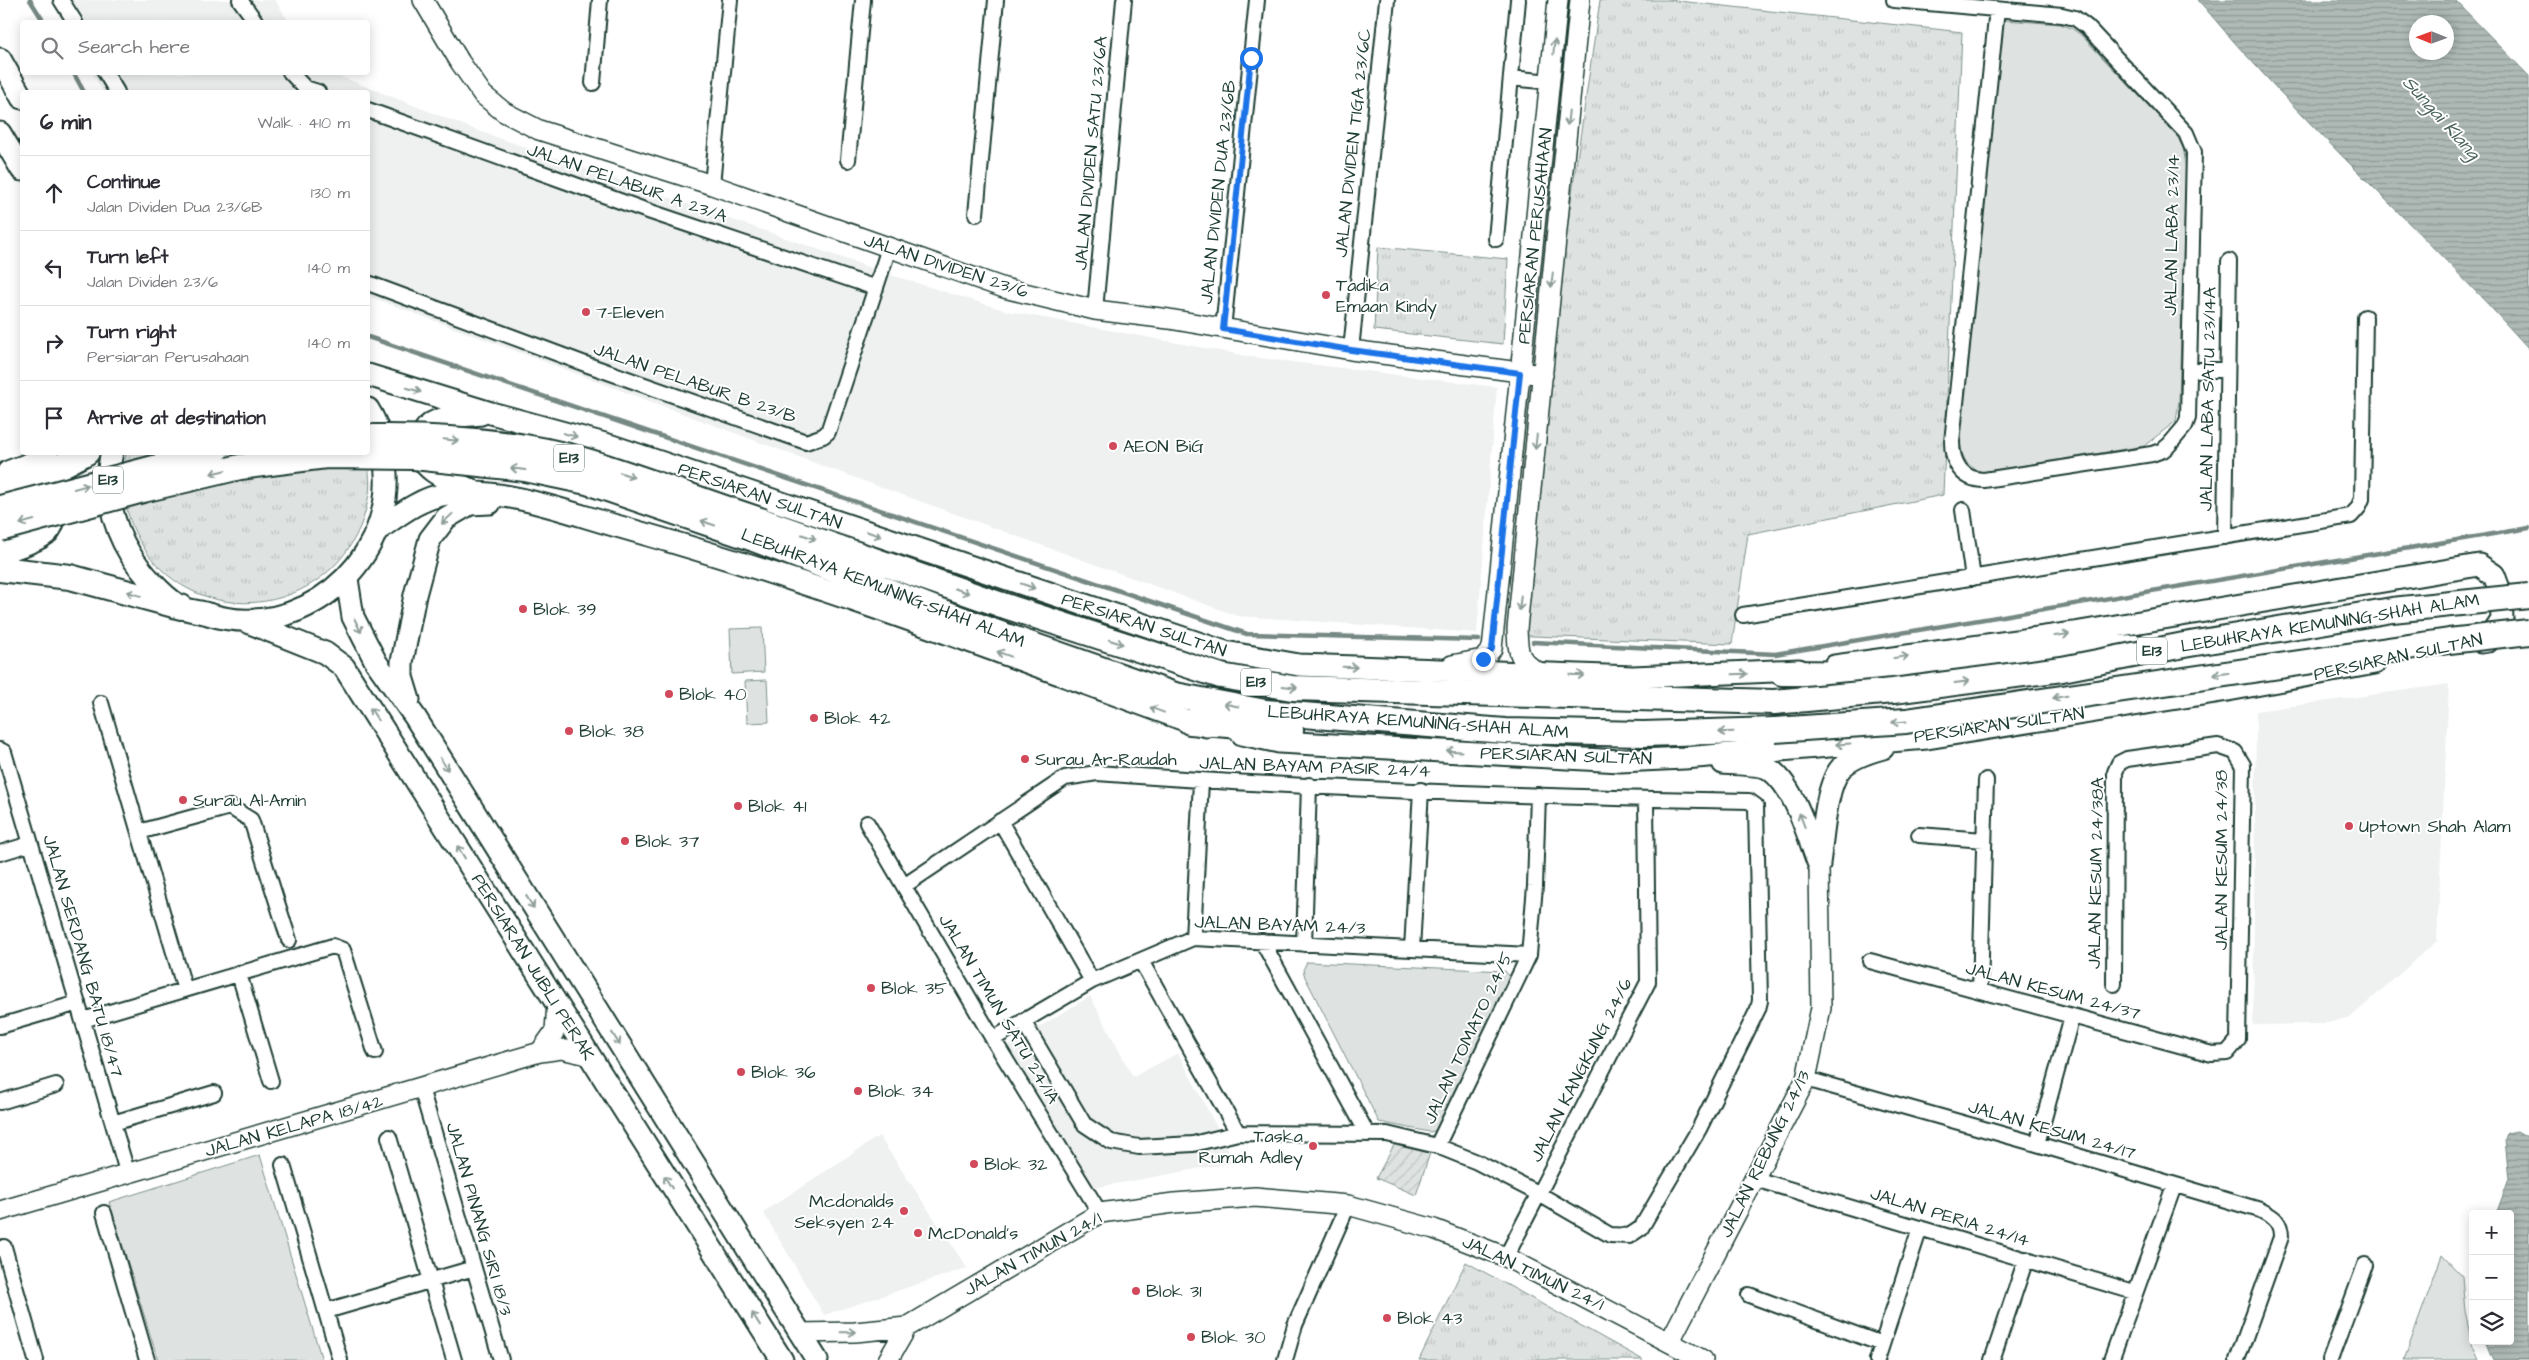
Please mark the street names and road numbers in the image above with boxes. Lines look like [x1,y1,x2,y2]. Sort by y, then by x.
street label: JALAN DIVIDEN TIGA 23/6C [1329,27,1377,258]
street label: JALAN DIVIDEN SATU 23/6A [1068,34,1114,271]
street label: JALAN DIVIDEN DUA 23/6B [1194,79,1242,305]
street label: PERSIARAN PERUSAHAAN [1511,127,1559,345]
street label: JALAN PELABUR A 23/A [523,137,731,229]
street label: JALAN LABA 23/14 [2158,154,2186,316]
street label: JALAN DIVIDEN 23/6 [860,228,1032,304]
street label: JALAN LABA SATU 23/14A [2194,286,2222,511]
street label: JALAN PELABUR B 23/B [590,336,800,430]
road number: E13 [554,444,584,472]
street label: PERSIARAN SULTAN [675,456,845,536]
road number: E13 [93,466,123,494]
street label: LEBUHRAYA KEMUNING–SHAH ALAM [738,522,1029,654]
street label: PERSIARAN SULTAN [1058,587,1230,663]
street label: LEBUHRAYA KEMUNING-SHAH ALAM [2179,587,2481,659]
street label: PERSIARAN SULTAN [2311,627,2485,687]
road number: E13 [2137,637,2167,664]
road number: E13 [1241,669,1271,696]
street label: LEBUHRAYA KEMUNING–SHAH ALAM [1266,699,1570,745]
street label: PERSIARAN SULTAN [1912,701,2086,749]
street label: PERSIARAN SULTAN [1480,741,1652,771]
street label: JALAN BAYAM PASIR 24/4 [1199,750,1431,784]
street label: JALAN KESUM 24/38 [2209,769,2234,950]
street label: JALAN KESUM 24/38A [2082,776,2110,969]
street label: JALAN SERDANG BATU 18/47 [36,832,130,1080]
street label: PERSIARAN JUBLI PERAK [465,869,601,1065]
street label: JALAN TIMUN SATU 24/1A [932,909,1066,1109]
street label: JALAN BAYAM 24/3 [1194,910,1366,940]
street label: JALAN TOMATO 24/5 [1417,948,1519,1128]
street label: JALAN KESUM 24/37 [1963,956,2143,1026]
street label: JALAN KANGKUNG 24/6 [1524,974,1638,1166]
street label: JALAN REBUNG 24/13 [1714,1066,1816,1242]
street label: JALAN KELAPA 18/42 [202,1088,387,1163]
street label: JALAN KESUM 24/17 [1965,1094,2139,1166]
street label: JALAN PINANG SIRI 18/3 [439,1119,519,1319]
street label: JALAN PERIA 24/14 [1867,1181,2033,1253]
street label: JALAN TIMUN 24/1 [960,1206,1106,1302]
street label: JALAN TIMUN 24/1 [1458,1229,1608,1317]

